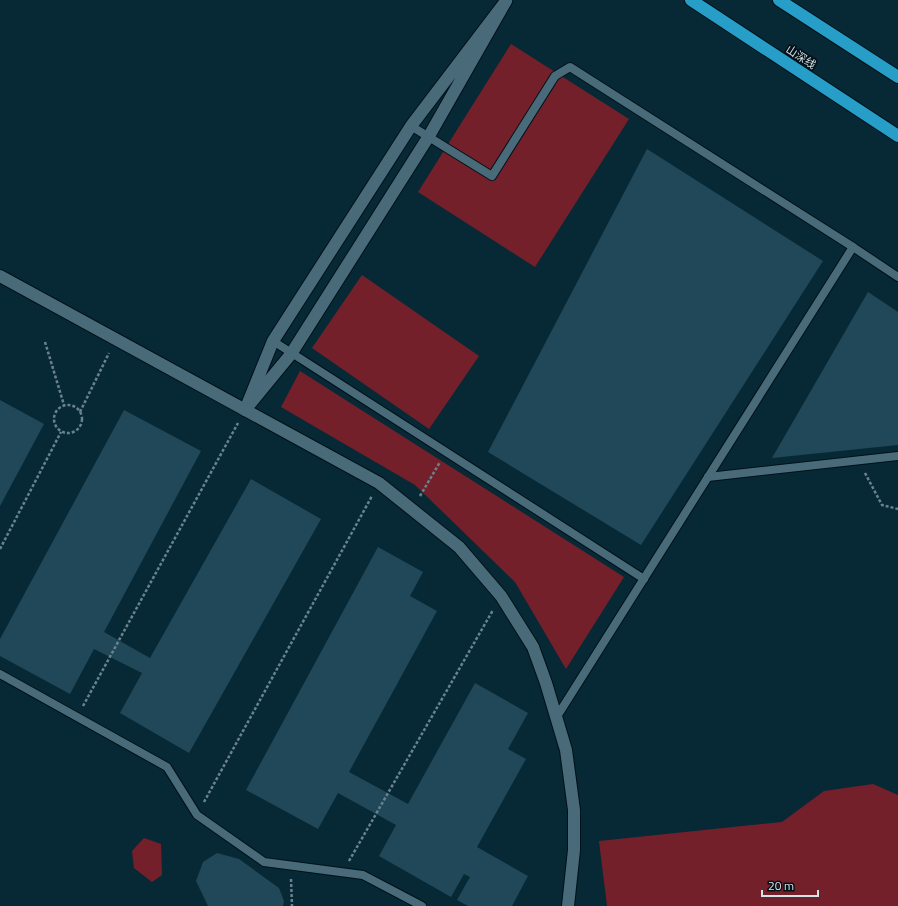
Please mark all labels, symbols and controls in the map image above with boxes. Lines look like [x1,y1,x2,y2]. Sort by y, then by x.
street label: 山深线 [783,41,819,73]
scale bar [762,872,818,898]
text: 20 m [768,876,794,895]

